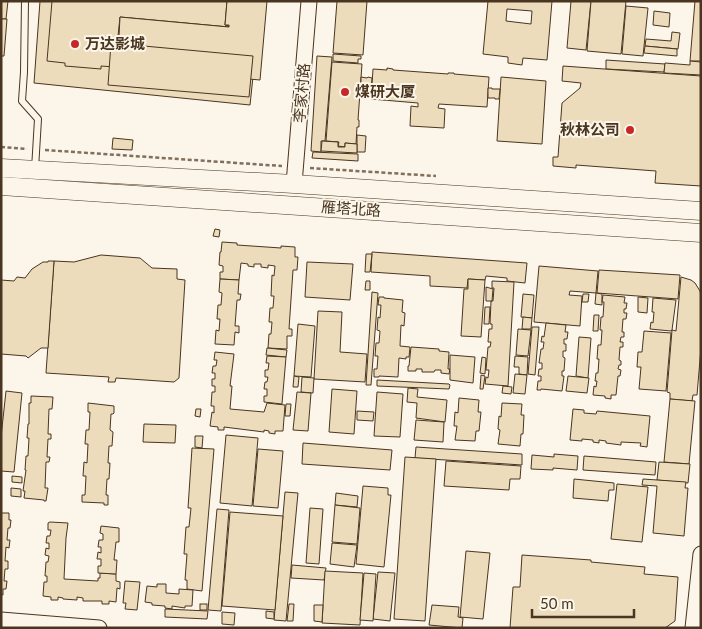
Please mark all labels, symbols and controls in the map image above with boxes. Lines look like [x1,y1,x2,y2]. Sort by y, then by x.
place label: 万达影城 [85,34,145,52]
marker: 万达影城 [69,38,81,50]
street label: 李家村路 [289,62,313,124]
place label: 煤研大厦 [355,82,415,100]
marker: 煤研大厦 [339,86,351,98]
place label: 秋林公司 [560,120,620,138]
marker: 秋林公司 [624,124,636,136]
street label: 雁塔北路 [321,197,382,219]
scale bar [532,586,634,618]
text: 50 m [540,594,574,612]

